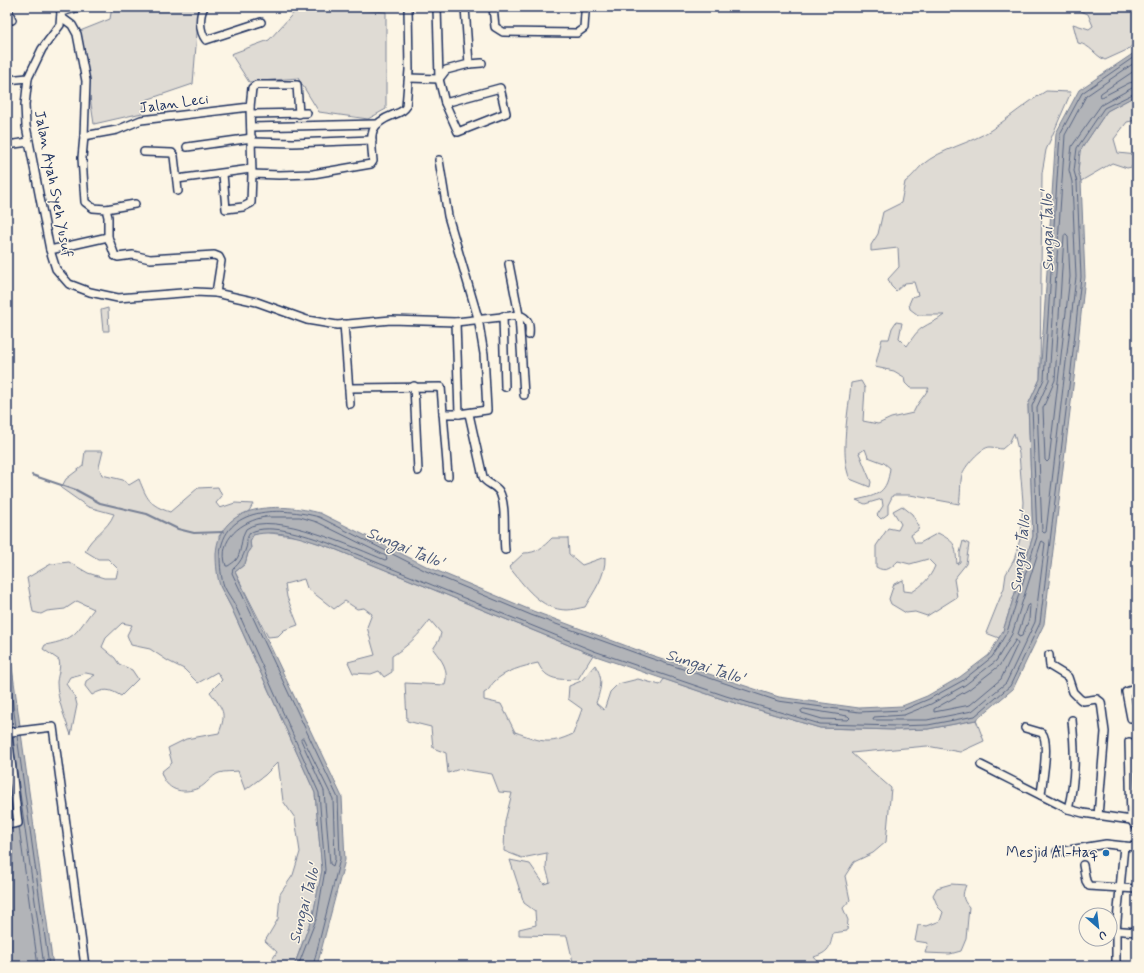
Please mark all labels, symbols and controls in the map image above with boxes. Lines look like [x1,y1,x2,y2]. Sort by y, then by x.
street label: Jalan Leci [138,89,210,119]
street label: Jalan Ayah Syeh Yusuf [29,109,77,260]
water label: Sungai Tallo' [1037,188,1061,272]
water label: Sungai Tallo' [1006,508,1039,594]
water label: Sungai Tallo' [363,522,449,576]
water label: Sungai Tallo' [662,644,749,692]
place label: Mesjid Al-Haq [1006,843,1098,863]
marker: Mesjid Al-Haq [1101,848,1111,858]
water label: Sungai Tallo' [284,860,328,947]
north arrow [1078,907,1118,947]
text: U [1096,927,1109,943]

